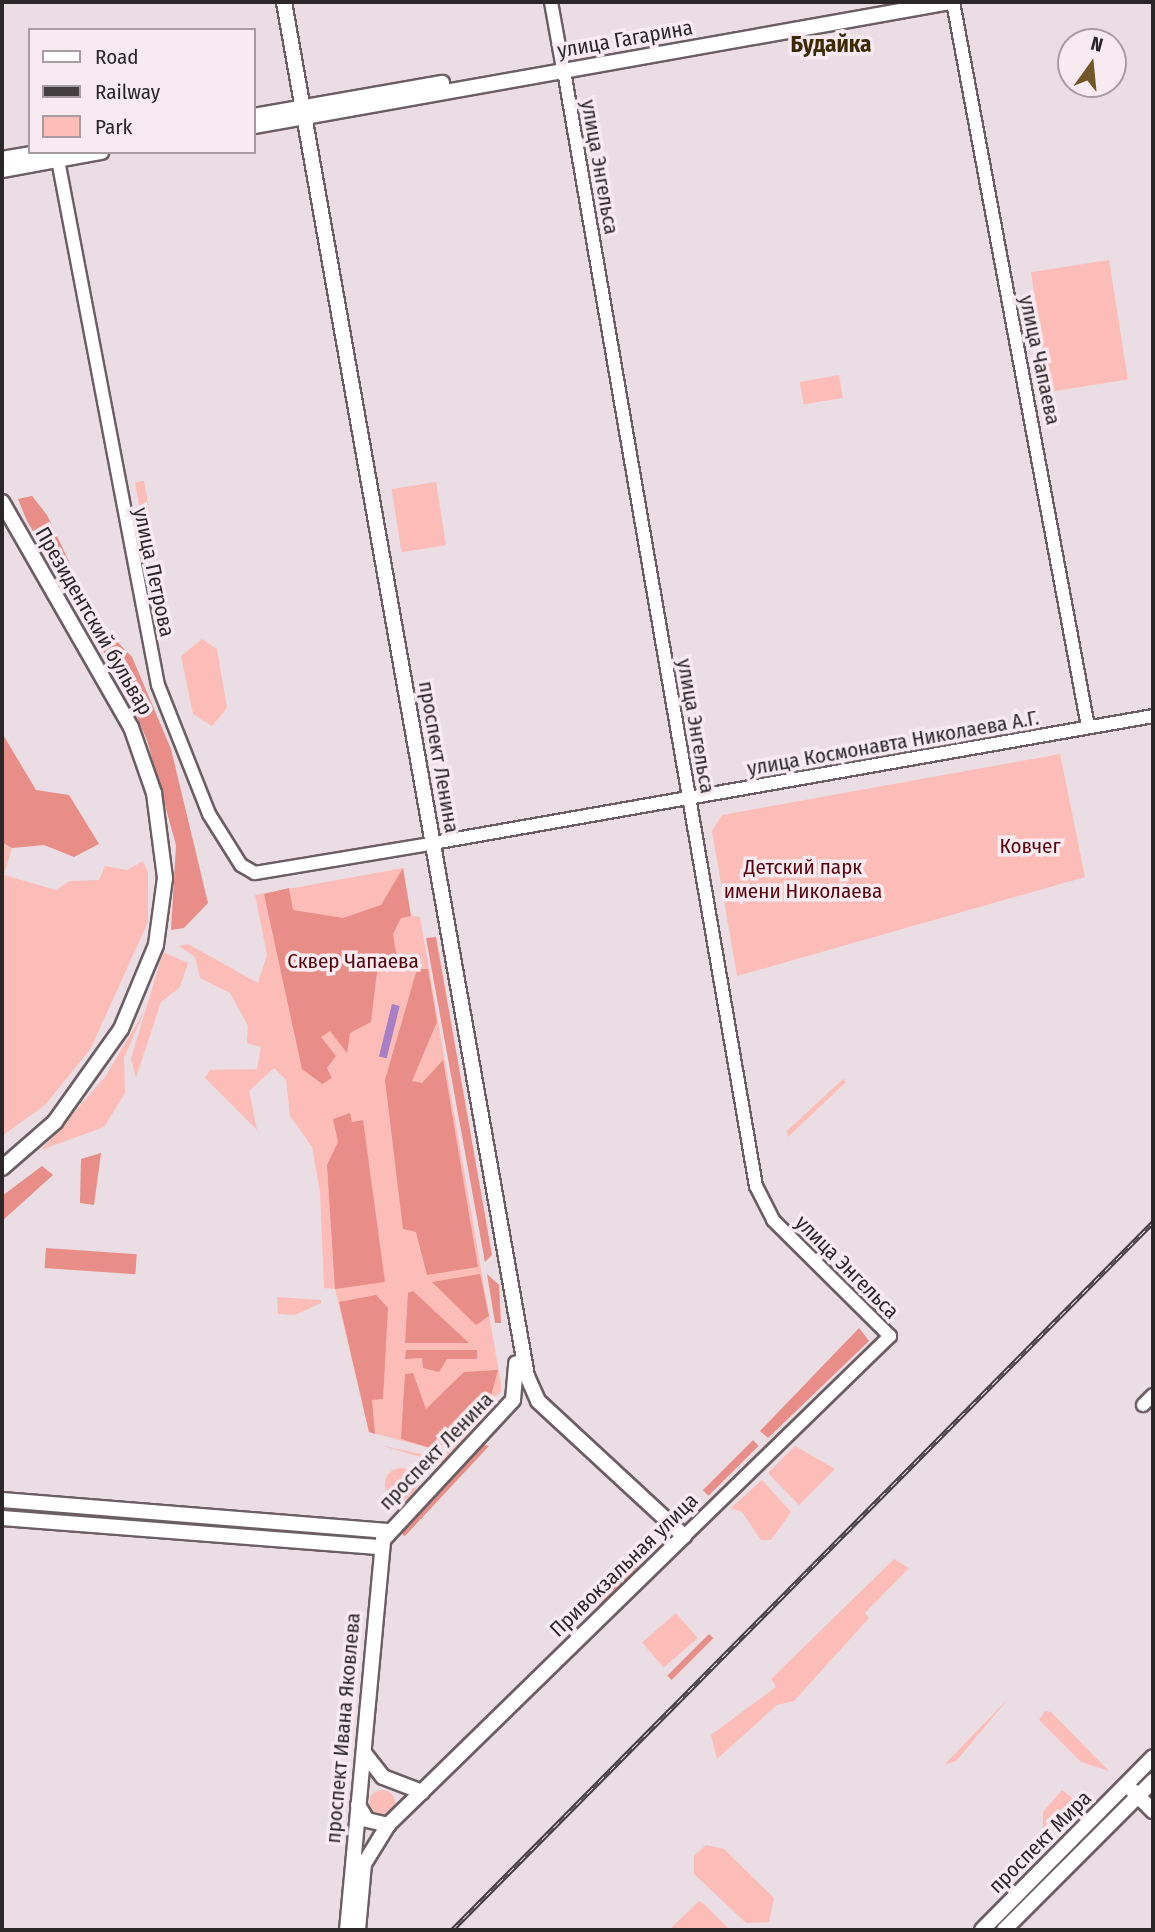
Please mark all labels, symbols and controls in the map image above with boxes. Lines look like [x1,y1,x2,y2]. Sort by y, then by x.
street label: улица Гагарина [555,15,695,63]
legend [28,28,256,154]
north arrow [1057,28,1127,98]
district label: Будайка [791,30,871,58]
text: N [1089,32,1106,57]
text: Road [95,44,139,70]
text: Railway [95,79,160,105]
street label: улица Энгельса [576,98,624,236]
text: Park [95,114,132,140]
street label: улица Чапаева [1014,293,1066,427]
street label: улица Петрова [128,505,180,639]
street label: Президентский бульвар [30,522,158,720]
street label: улица Энгельса [672,657,720,795]
street label: проспект Ленина [413,679,465,835]
street label: улица Космонавта Николаева А.Г. [745,705,1041,781]
park label: Ковчег [999,833,1061,859]
park label: Детский парк имени Николаева [724,854,882,904]
park label: Сквер Чапаева [287,948,419,974]
street label: улица Энгельса [790,1210,904,1324]
street label: проспект Ленина [374,1387,498,1515]
street label: Привокзальная улица [545,1488,703,1642]
street label: проспект Ивана Яковлева [320,1612,366,1844]
street label: проспект Мира [983,1785,1097,1899]

